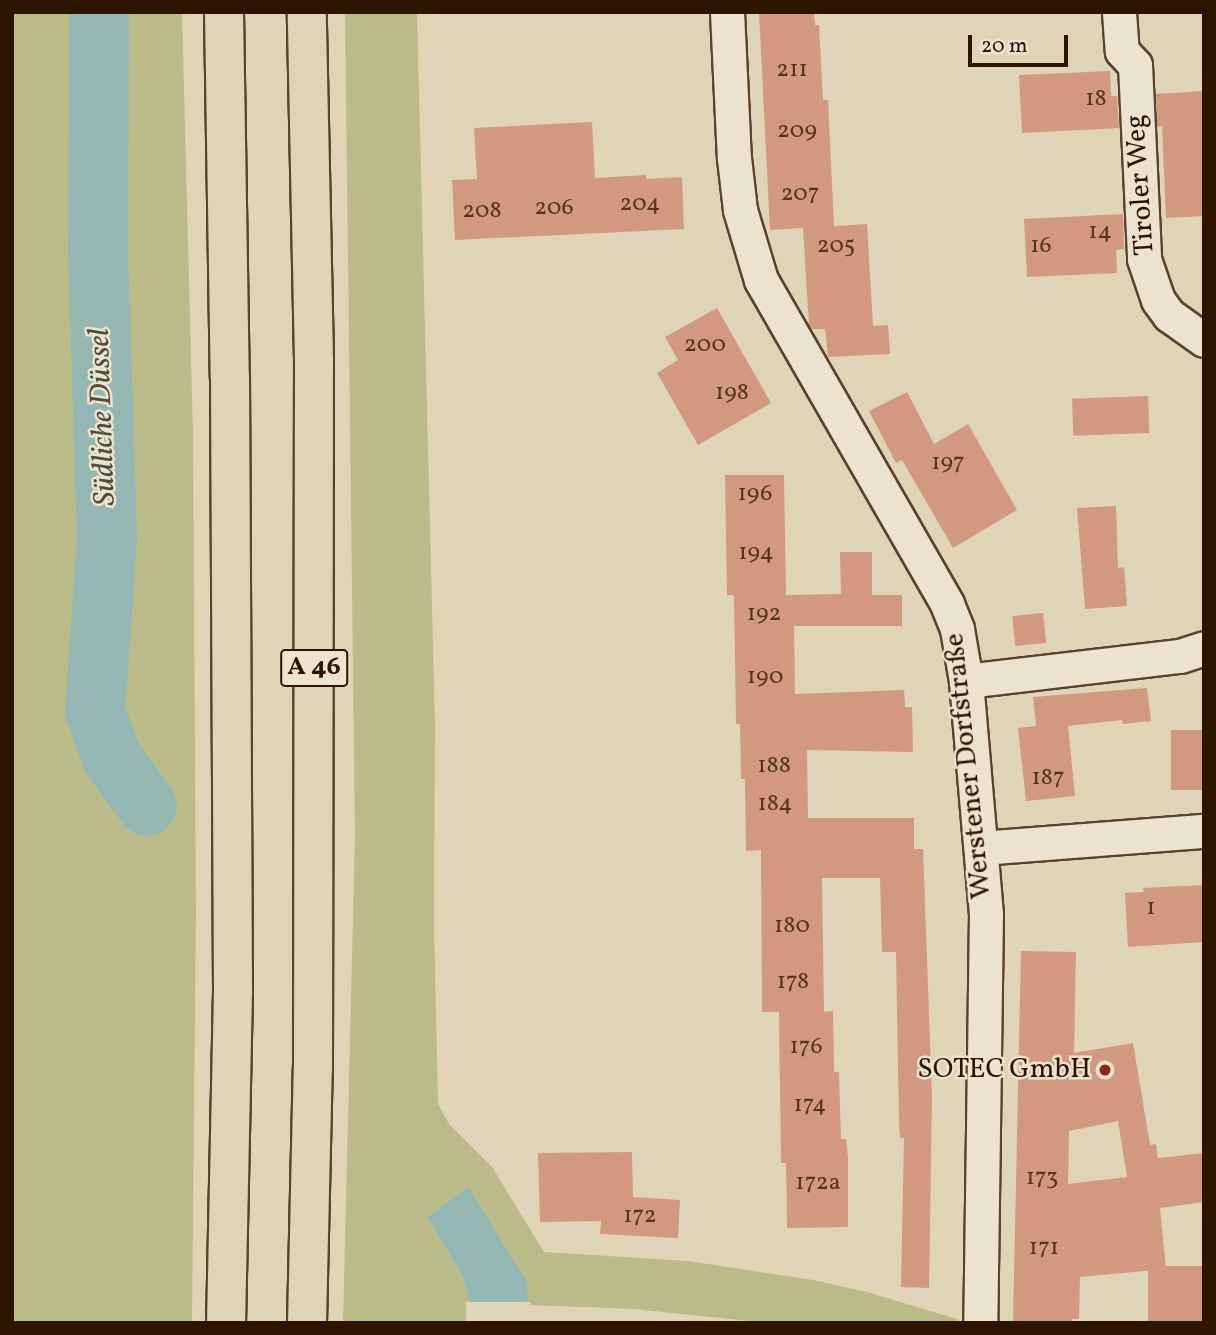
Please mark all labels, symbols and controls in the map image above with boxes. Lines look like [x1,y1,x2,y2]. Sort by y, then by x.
scale bar [971,21,1071,65]
text: 20 m [981,32,1027,61]
house number: 211 [776,57,808,85]
house number: 18 [1085,86,1107,114]
street label: Tiroler Weg [1119,113,1163,257]
house number: 209 [777,118,817,146]
house number: 207 [781,181,819,209]
house number: 204 [620,191,660,219]
house number: 206 [534,195,574,223]
house number: 208 [462,198,502,226]
house number: 14 [1088,219,1112,247]
house number: 205 [817,233,855,261]
house number: 16 [1030,233,1052,261]
water label: Südliche Düssel [82,328,124,506]
house number: 200 [684,332,726,360]
house number: 198 [715,380,749,408]
house number: 197 [931,450,965,478]
house number: 196 [738,481,772,509]
house number: 194 [738,540,774,568]
house number: 192 [747,601,781,629]
street label: Werstener Dorfstraße [938,631,1000,901]
road number: A 46 [279,646,349,690]
house number: 190 [747,664,783,692]
house number: 188 [757,753,791,781]
house number: 187 [1031,765,1065,793]
house number: 184 [757,791,793,819]
house number: 1 [1146,895,1156,923]
house number: 180 [774,913,810,941]
house number: 178 [777,969,809,997]
house number: 176 [789,1034,823,1062]
place label: SOTEC GmbH [917,1053,1091,1087]
marker: SOTEC GmbH [1097,1062,1113,1078]
house number: 174 [794,1092,826,1120]
house number: 173 [1026,1165,1058,1193]
house number: 172a [795,1170,841,1198]
house number: 172 [623,1203,657,1231]
house number: 171 [1029,1235,1059,1263]

